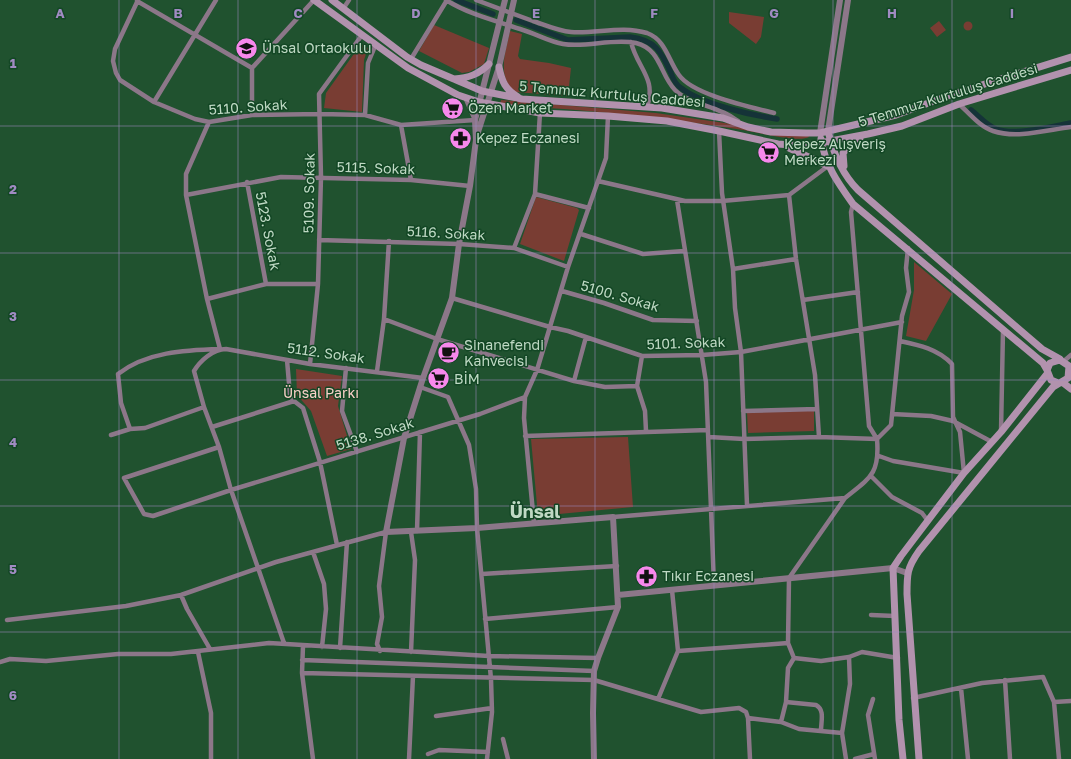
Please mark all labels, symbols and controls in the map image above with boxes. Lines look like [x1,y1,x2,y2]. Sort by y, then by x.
text: A [55,5,65,21]
text: B [173,5,183,21]
text: C [293,5,303,21]
text: D [411,5,421,21]
text: E [532,5,540,21]
text: F [650,5,658,21]
text: G [769,5,779,21]
text: H [887,5,897,21]
text: I [1010,5,1014,21]
school or university icon: Ünsal Ortaokulu [233,35,259,61]
place label: Ünsal Ortaokulu [262,39,371,56]
text: 1 [10,55,17,71]
street label: 5 Temmuz Kurtuluş Caddesi [856,59,1040,130]
street label: 5 Temmuz Kurtuluş Caddesi [518,77,706,110]
street label: 5110. Sokak [208,95,288,118]
supermarket icon: Özen Market [439,95,465,121]
place label: Özen Market [468,99,552,116]
pharmacy icon: Kepez Eczanesi [447,125,473,151]
place label: Kepez Eczanesi [476,129,580,146]
place label: Kepez Alışveriş Merkezi [784,135,886,168]
supermarket icon: Kepez Alışveriş Merkezi [756,139,782,165]
street label: 5109. Sokak [299,152,318,233]
street label: 5115. Sokak [337,158,416,177]
text: 2 [9,181,17,197]
street label: 5123. Sokak [253,190,284,272]
street label: 5116. Sokak [406,222,486,243]
street label: 5100. Sokak [579,276,661,315]
text: 3 [9,308,17,324]
street label: 5101. Sokak [646,333,726,352]
place label: Sinanefendi Kahvecisi [464,336,544,369]
street label: 5112. Sokak [286,339,366,366]
cafe icon: Sinanefendi Kahvecisi [435,340,461,366]
supermarket icon: BİM [426,366,452,392]
place label: BİM [454,370,480,387]
park label: Ünsal Parkı [283,384,359,401]
street label: 5138. Sokak [334,414,416,453]
text: 4 [9,434,17,450]
district label: Ünsal [510,500,560,522]
text: 5 [9,561,17,577]
pharmacy icon: Tıkır Eczanesi [633,563,659,589]
place label: Tıkır Eczanesi [662,567,754,584]
text: 6 [9,687,17,703]

